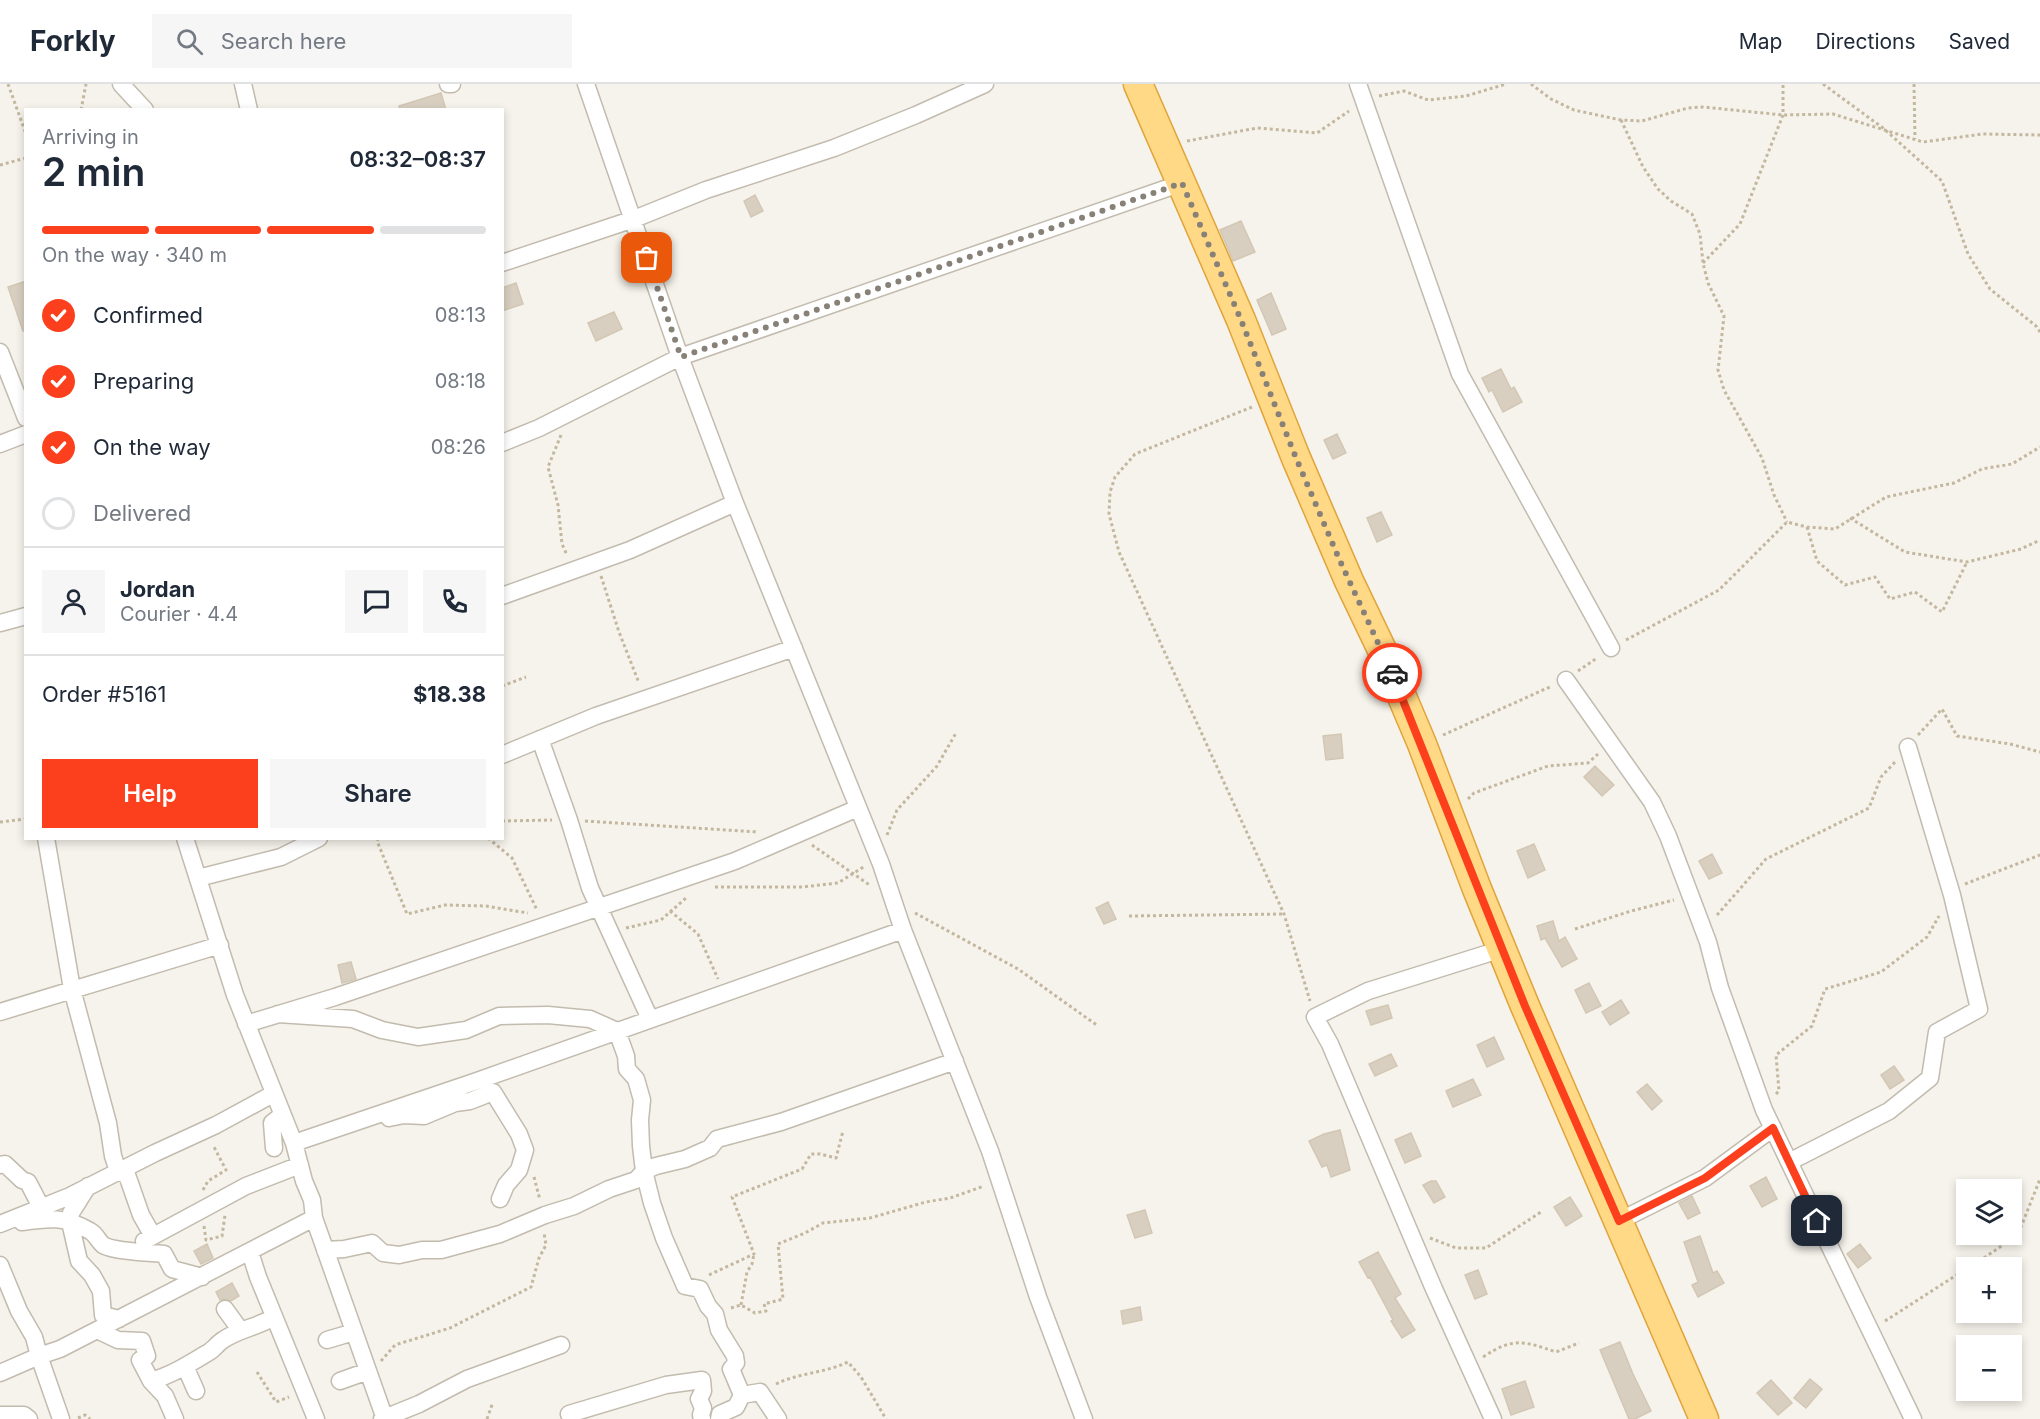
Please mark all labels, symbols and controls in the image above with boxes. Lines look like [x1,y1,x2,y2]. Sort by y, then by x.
search box [152,14,572,68]
text: Forkly [30,24,116,58]
icon: search [173,25,206,58]
text: Search here [221,28,346,54]
text: Map [1739,29,1782,54]
text: Directions [1815,29,1916,54]
text: Saved [1949,29,2010,54]
text: Arriving in [42,125,139,149]
text: 08:32–08:37 [349,146,486,172]
text: 2 min [42,148,145,195]
pin [621,232,672,283]
icon: bag [630,241,663,274]
text: On the way · 340 m [42,243,227,267]
icon: check [42,299,75,332]
text: Confirmed [93,302,203,328]
text: 08:13 [435,303,486,327]
icon: check [42,365,75,398]
text: Preparing [93,368,194,394]
text: 08:18 [435,369,486,393]
icon: check [42,431,75,464]
text: On the way [93,434,211,460]
text: 08:26 [431,435,486,459]
text: Delivered [93,500,191,526]
button: person [42,570,105,633]
button: chat [345,570,408,633]
button: phone [423,570,486,633]
text: Jordan [120,576,195,602]
text: Courier · 4.4 [120,602,238,626]
courier [1362,643,1422,703]
icon: car [1376,657,1409,690]
text: Order #5161 [42,681,166,707]
text: $18.38 [413,681,486,707]
button: Help [42,759,258,828]
button: Share [270,759,486,828]
map controls [1956,1179,2022,1401]
button: layers [1956,1179,2022,1245]
pin [1791,1195,1842,1246]
icon: home [1800,1204,1833,1237]
button: + [1956,1257,2022,1323]
button: − [1956,1335,2022,1401]

